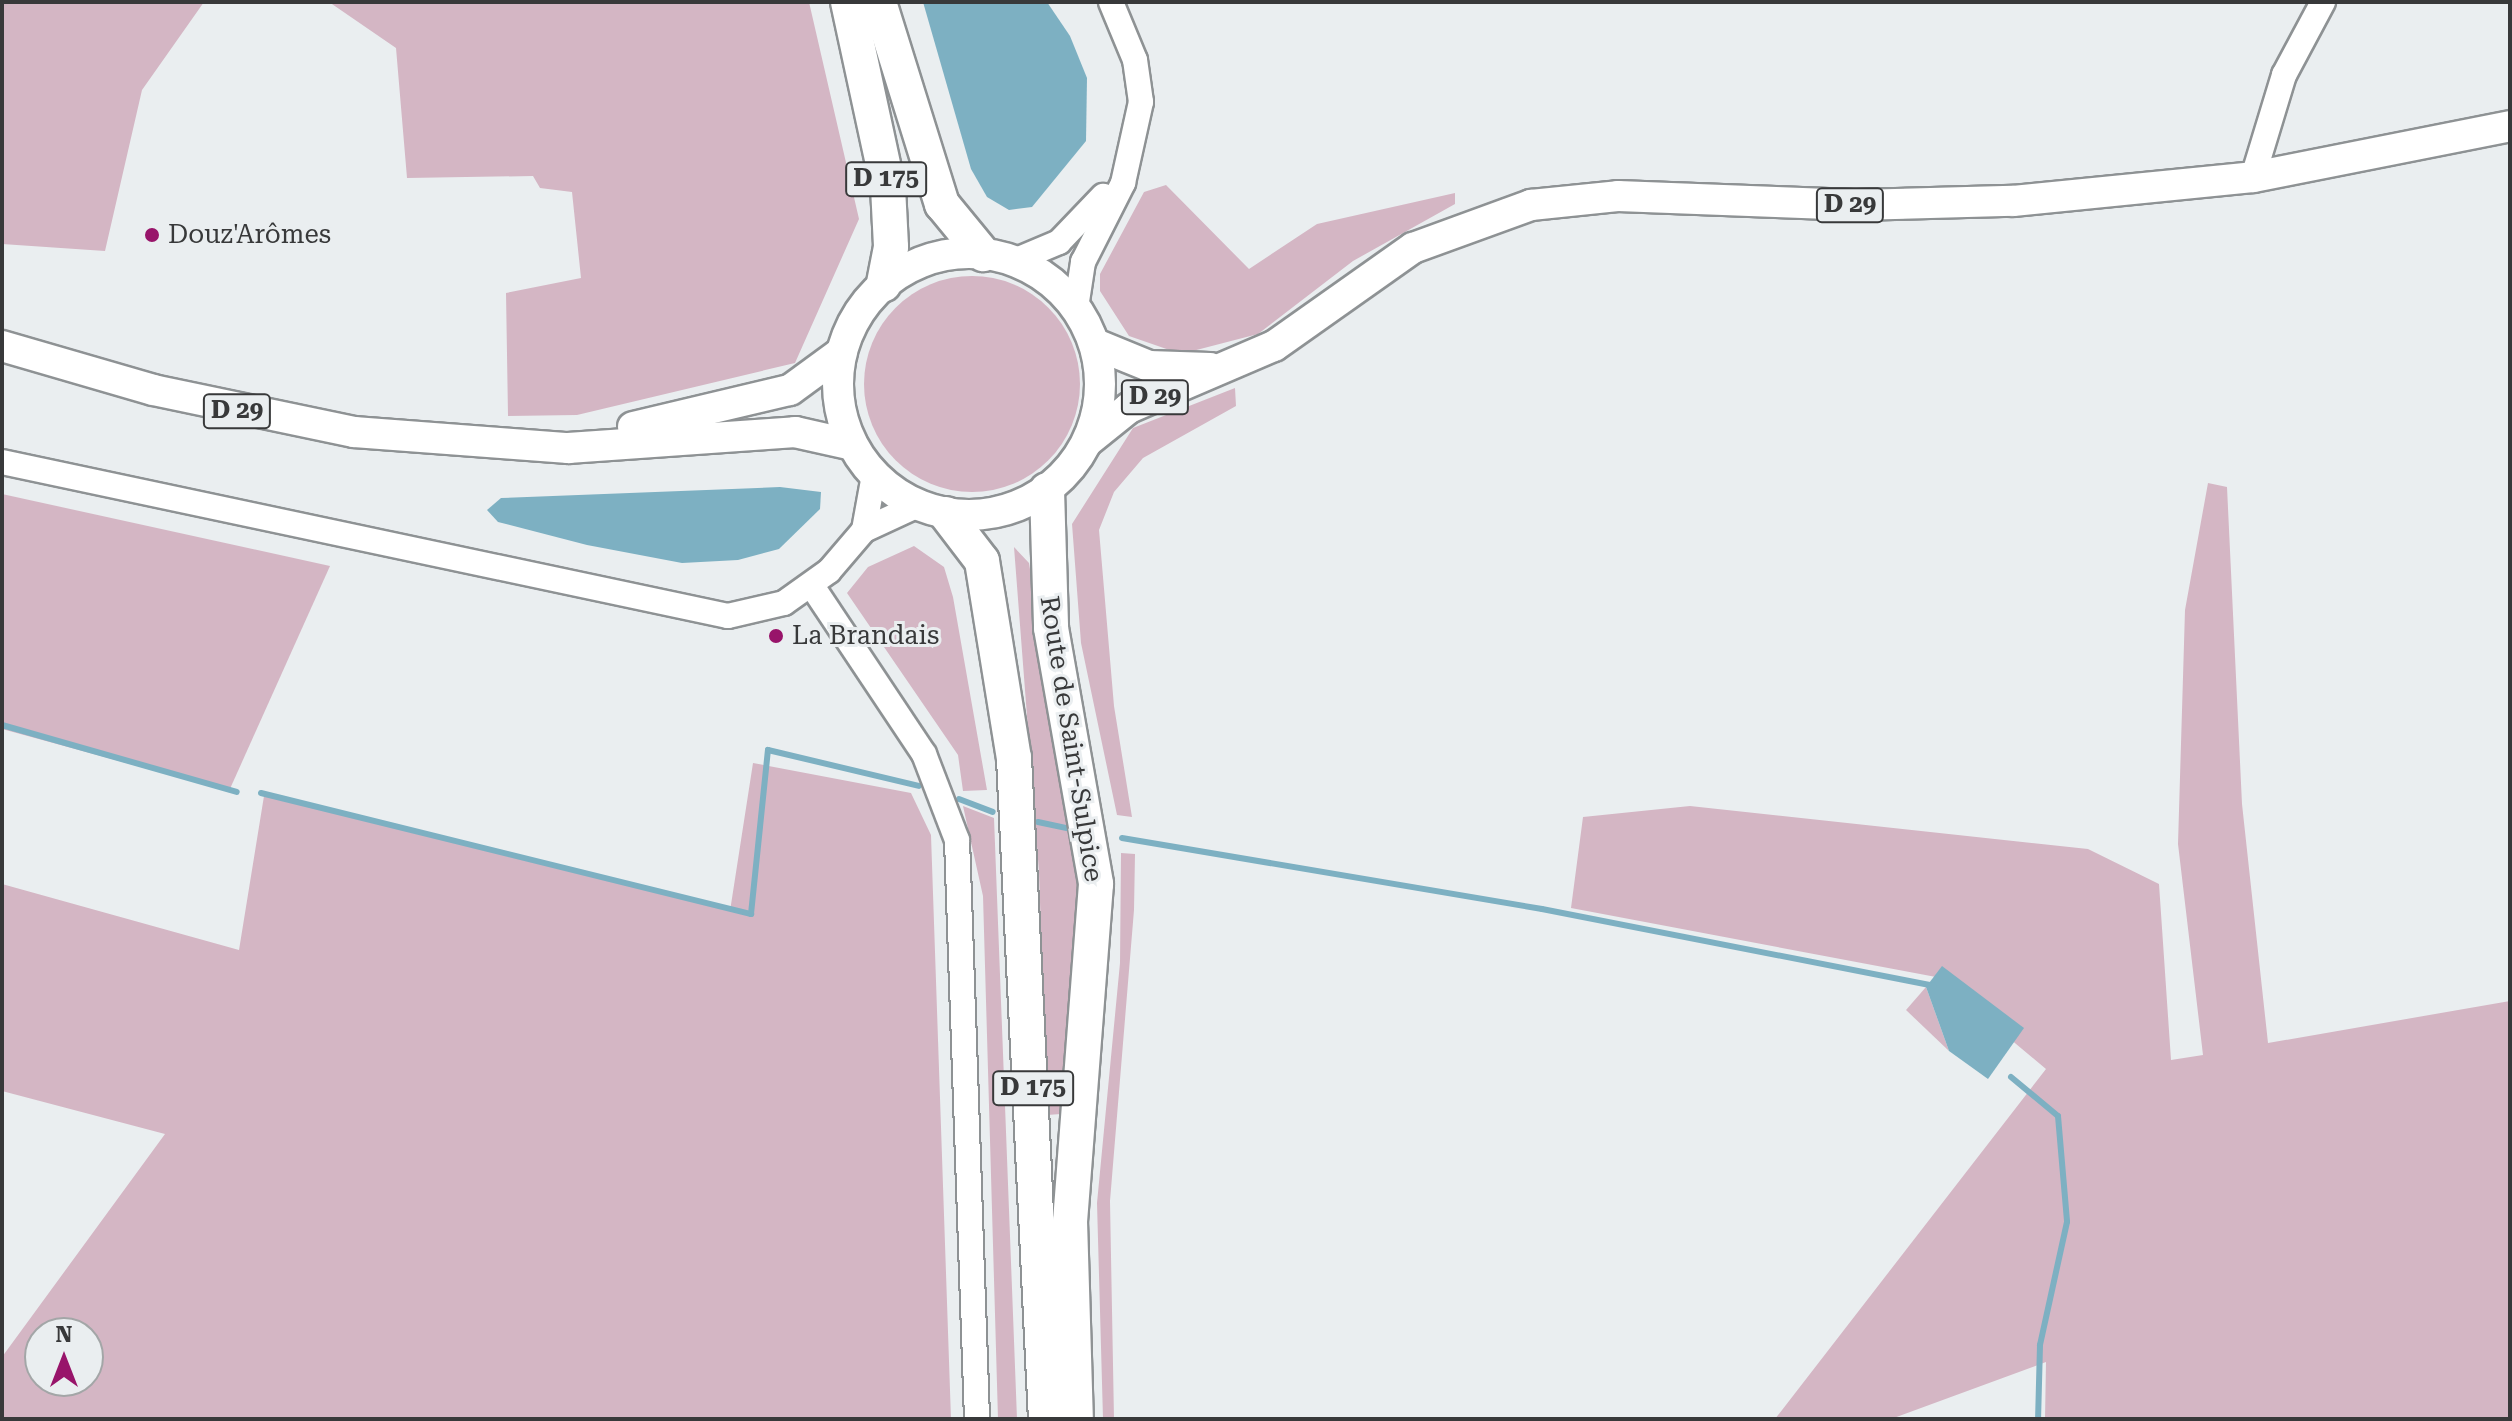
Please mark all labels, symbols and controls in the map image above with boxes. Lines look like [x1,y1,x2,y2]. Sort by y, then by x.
road number: D 175 [844,159,928,199]
road number: D 29 [1814,185,1886,225]
place label: Douz'Arômes [168,219,331,251]
marker: Douz'Arômes [143,226,161,244]
road number: D 29 [1119,377,1191,417]
road number: D 29 [201,391,273,431]
street label: Route de Saint-Sulpice [1033,594,1109,884]
place label: La Brandais [792,620,939,652]
marker: La Brandais [767,627,785,645]
road number: D 175 [991,1068,1075,1108]
north arrow [24,1317,104,1397]
text: N [56,1322,72,1347]

